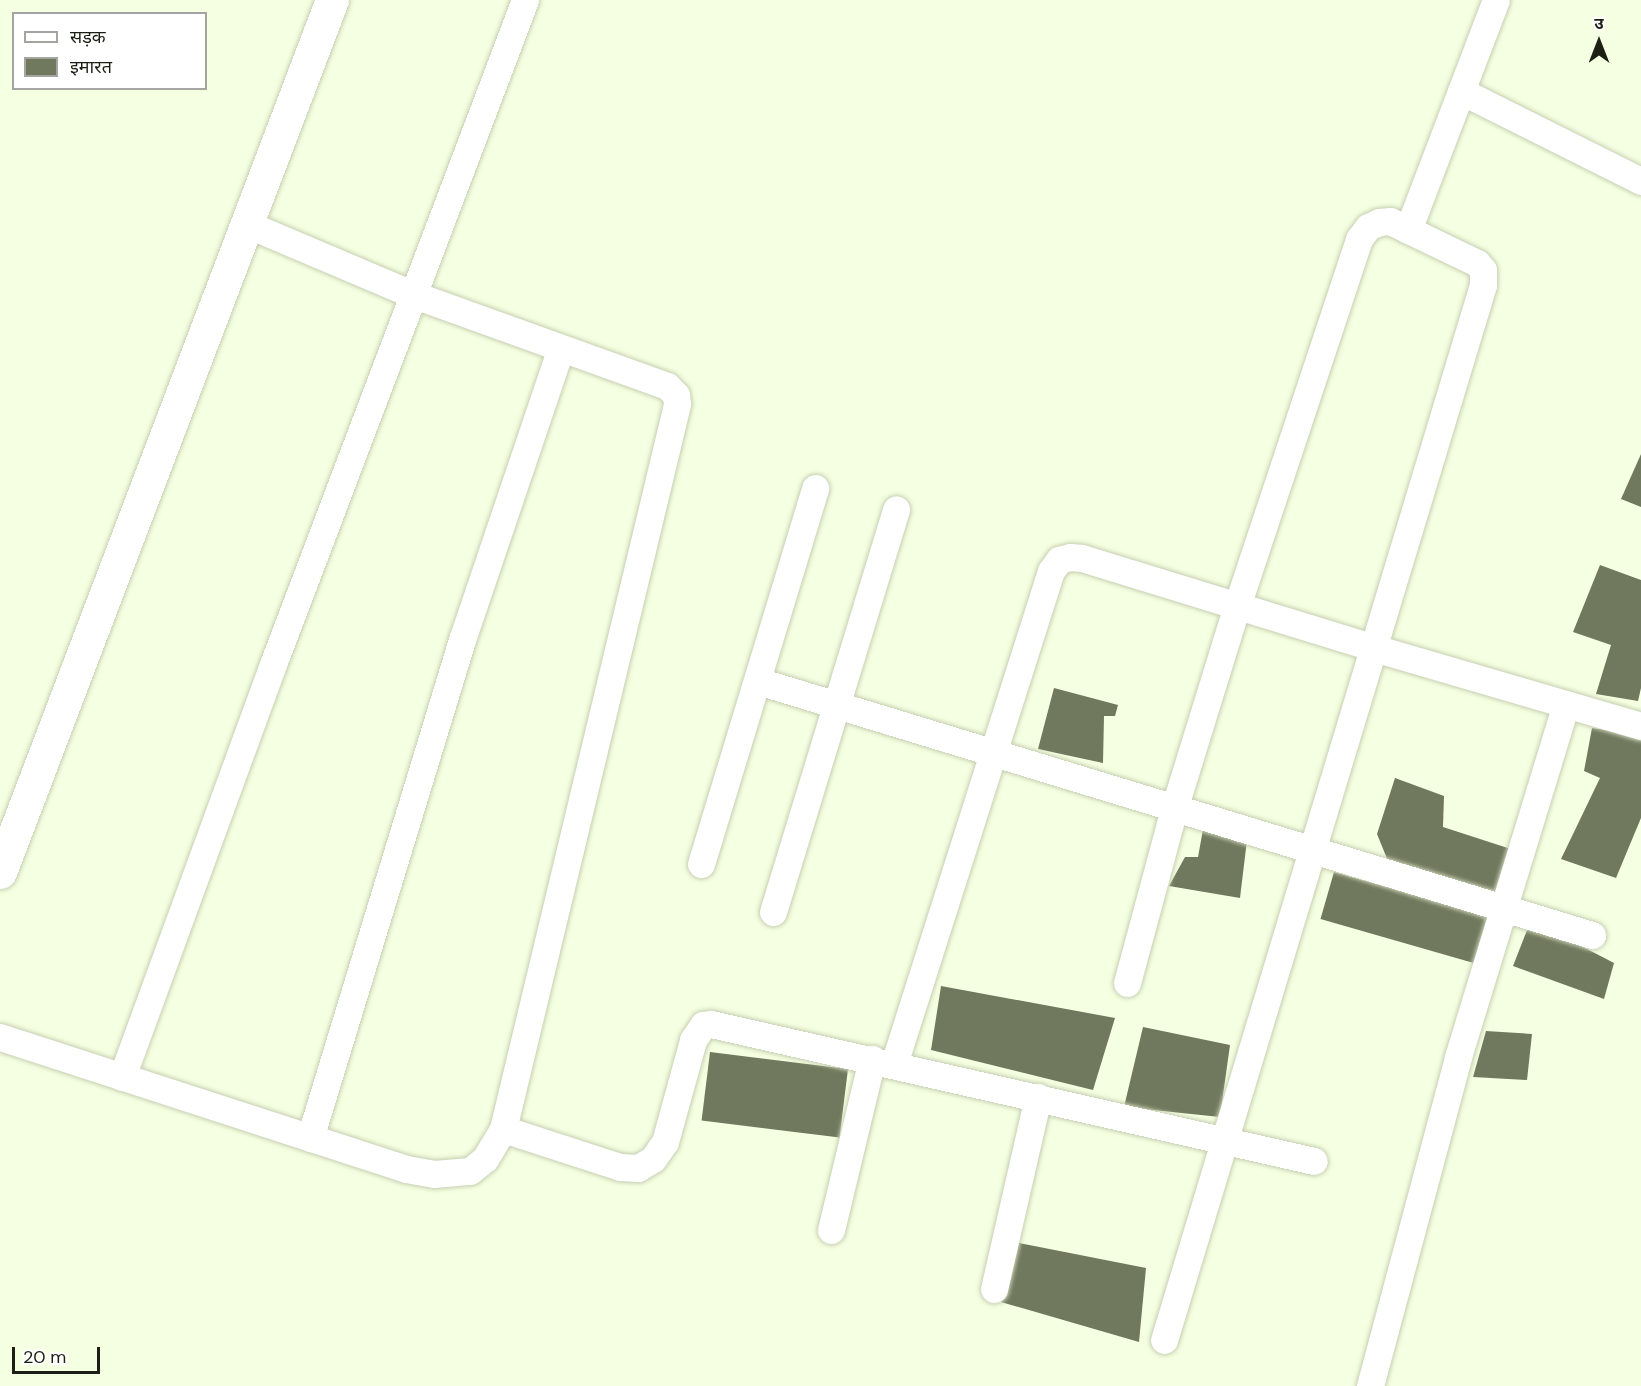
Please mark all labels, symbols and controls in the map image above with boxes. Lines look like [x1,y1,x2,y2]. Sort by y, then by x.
legend [12,12,207,90]
north arrow [1569,12,1629,72]
text: उ [1594,13,1604,34]
text: सड़क [70,25,106,49]
text: इमारत [70,55,112,79]
scale bar [15,1335,104,1373]
text: 20 m [23,1345,66,1369]

